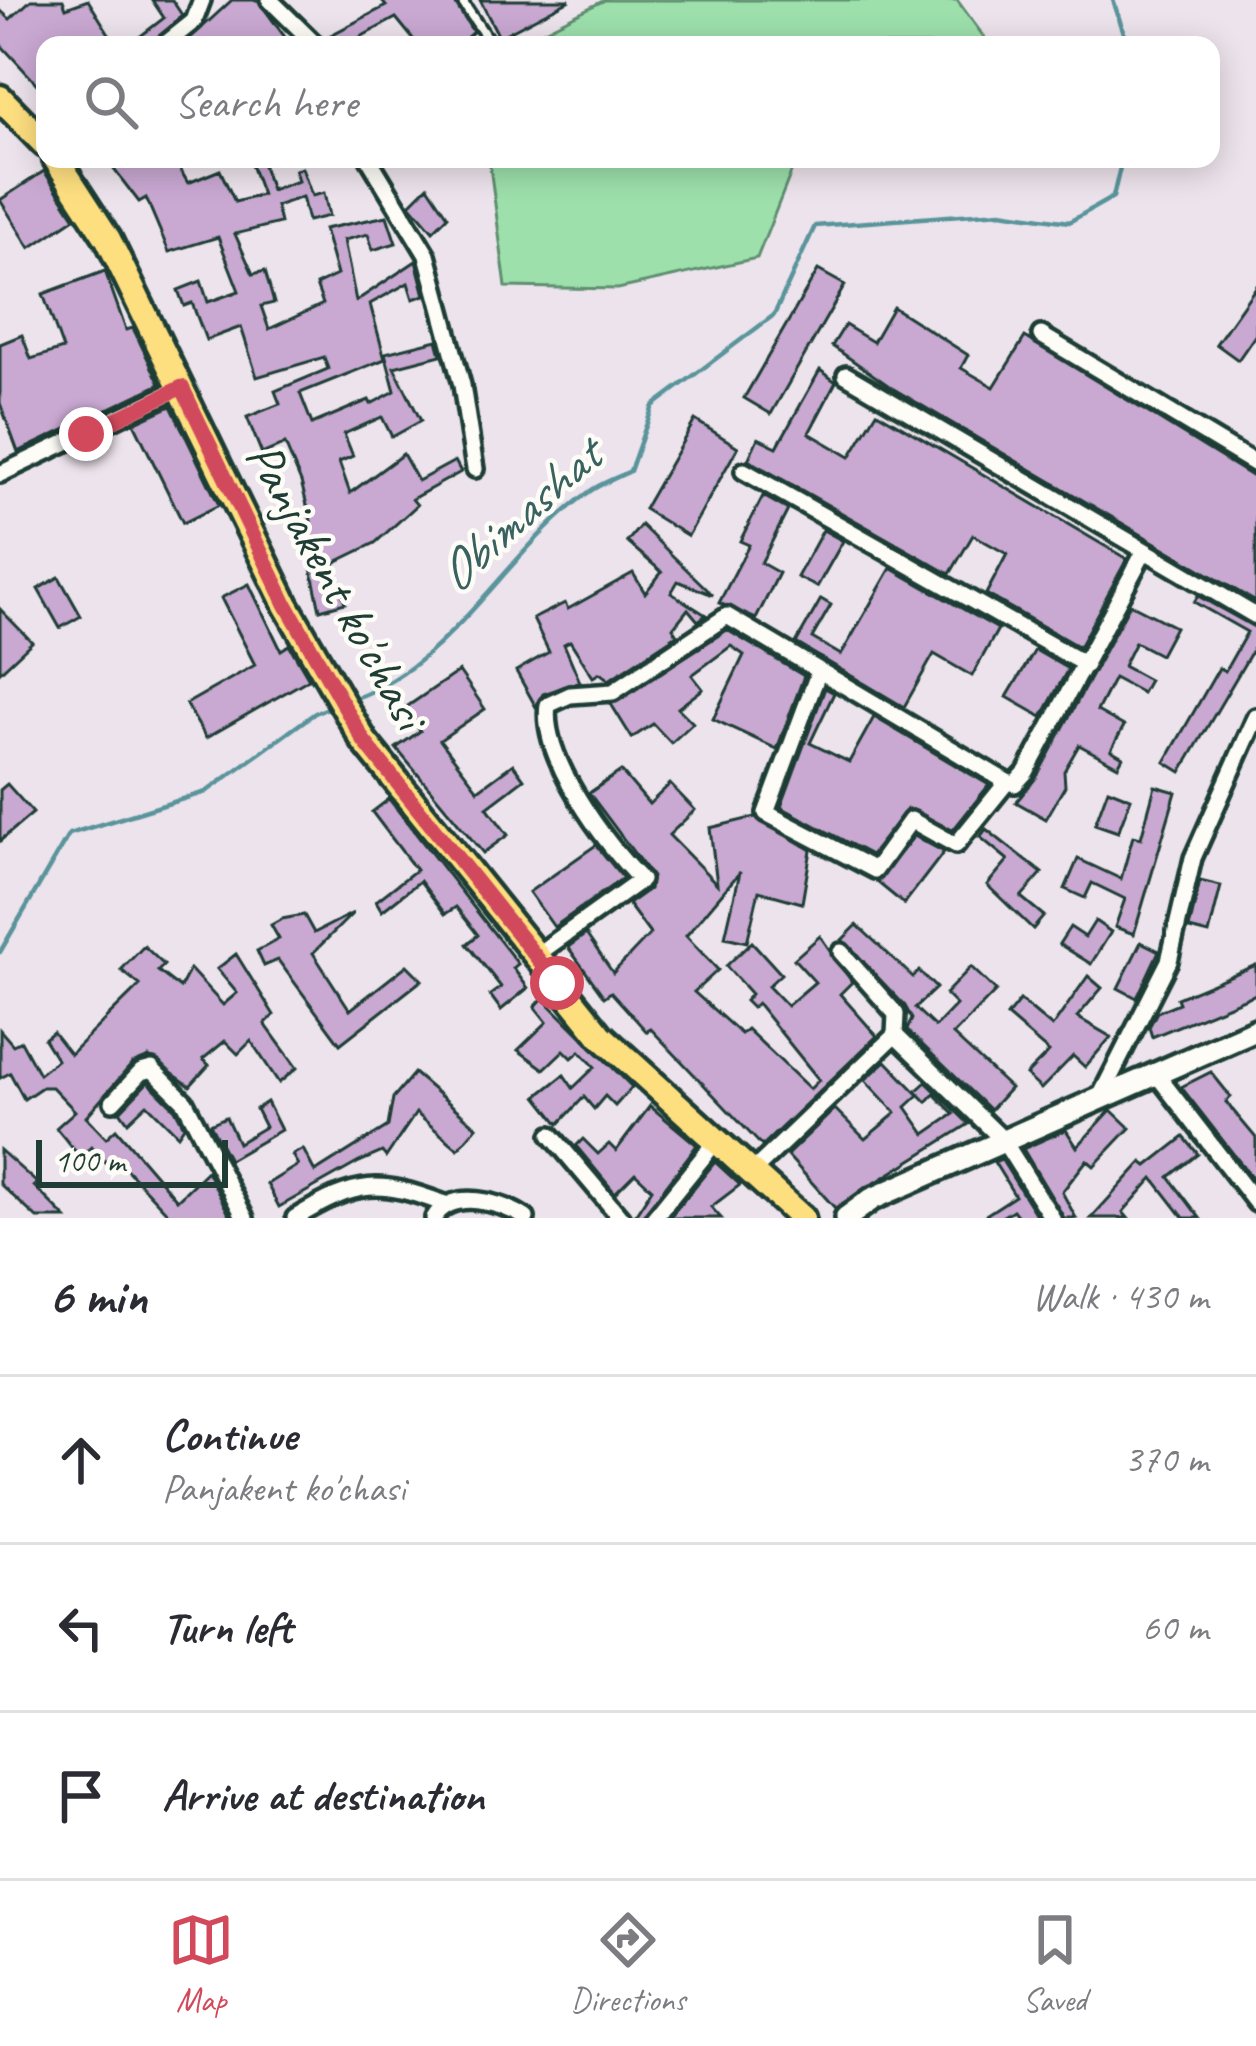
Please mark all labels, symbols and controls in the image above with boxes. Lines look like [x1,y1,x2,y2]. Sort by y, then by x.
search box [36,36,1220,168]
icon: search [78,69,144,135]
text: Search here [174,74,357,131]
route end [59,407,113,461]
water label: Obimashat [421,417,622,607]
street label: Panjakent ko'chasi [232,430,445,744]
route start [530,956,584,1010]
scale bar [36,1134,228,1187]
text: 100 m [54,1140,125,1182]
text: 6 min [48,1264,147,1328]
text: Walk · 430 m [1032,1272,1208,1321]
text: Continue [162,1407,296,1464]
icon: ahead [48,1427,114,1493]
text: 370 m [1124,1435,1208,1484]
text: Panjakent ko'chasi [162,1464,405,1513]
icon: left [48,1595,114,1661]
text: Turn left [162,1599,292,1656]
text: 60 m [1142,1603,1208,1652]
icon: arrive [48,1763,114,1829]
text: Arrive at destination [162,1767,484,1824]
tab: Map [168,1907,234,2021]
tab: Directions [571,1907,685,2021]
tab: Saved [1022,1907,1088,2021]

